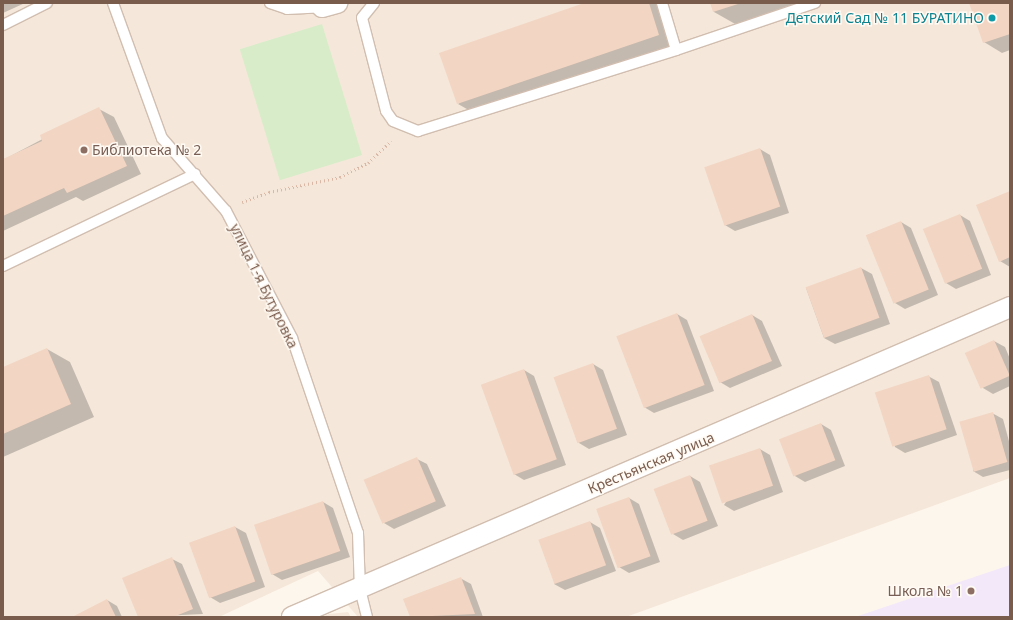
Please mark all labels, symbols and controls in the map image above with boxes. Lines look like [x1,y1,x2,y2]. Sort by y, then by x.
place label: Детский Сад № 11 БУРАТИНО [786,10,984,26]
marker: Детский Сад № 11 БУРАТИНО [987,13,997,23]
place label: Библиотека № 2 [92,142,201,158]
marker: Библиотека № 2 [79,145,89,155]
street label: улица 1-я Бутуровка [227,221,301,351]
street label: Крестьянская улица [585,429,717,497]
place label: Школа № 1 [887,583,963,599]
marker: Школа № 1 [966,586,976,596]

